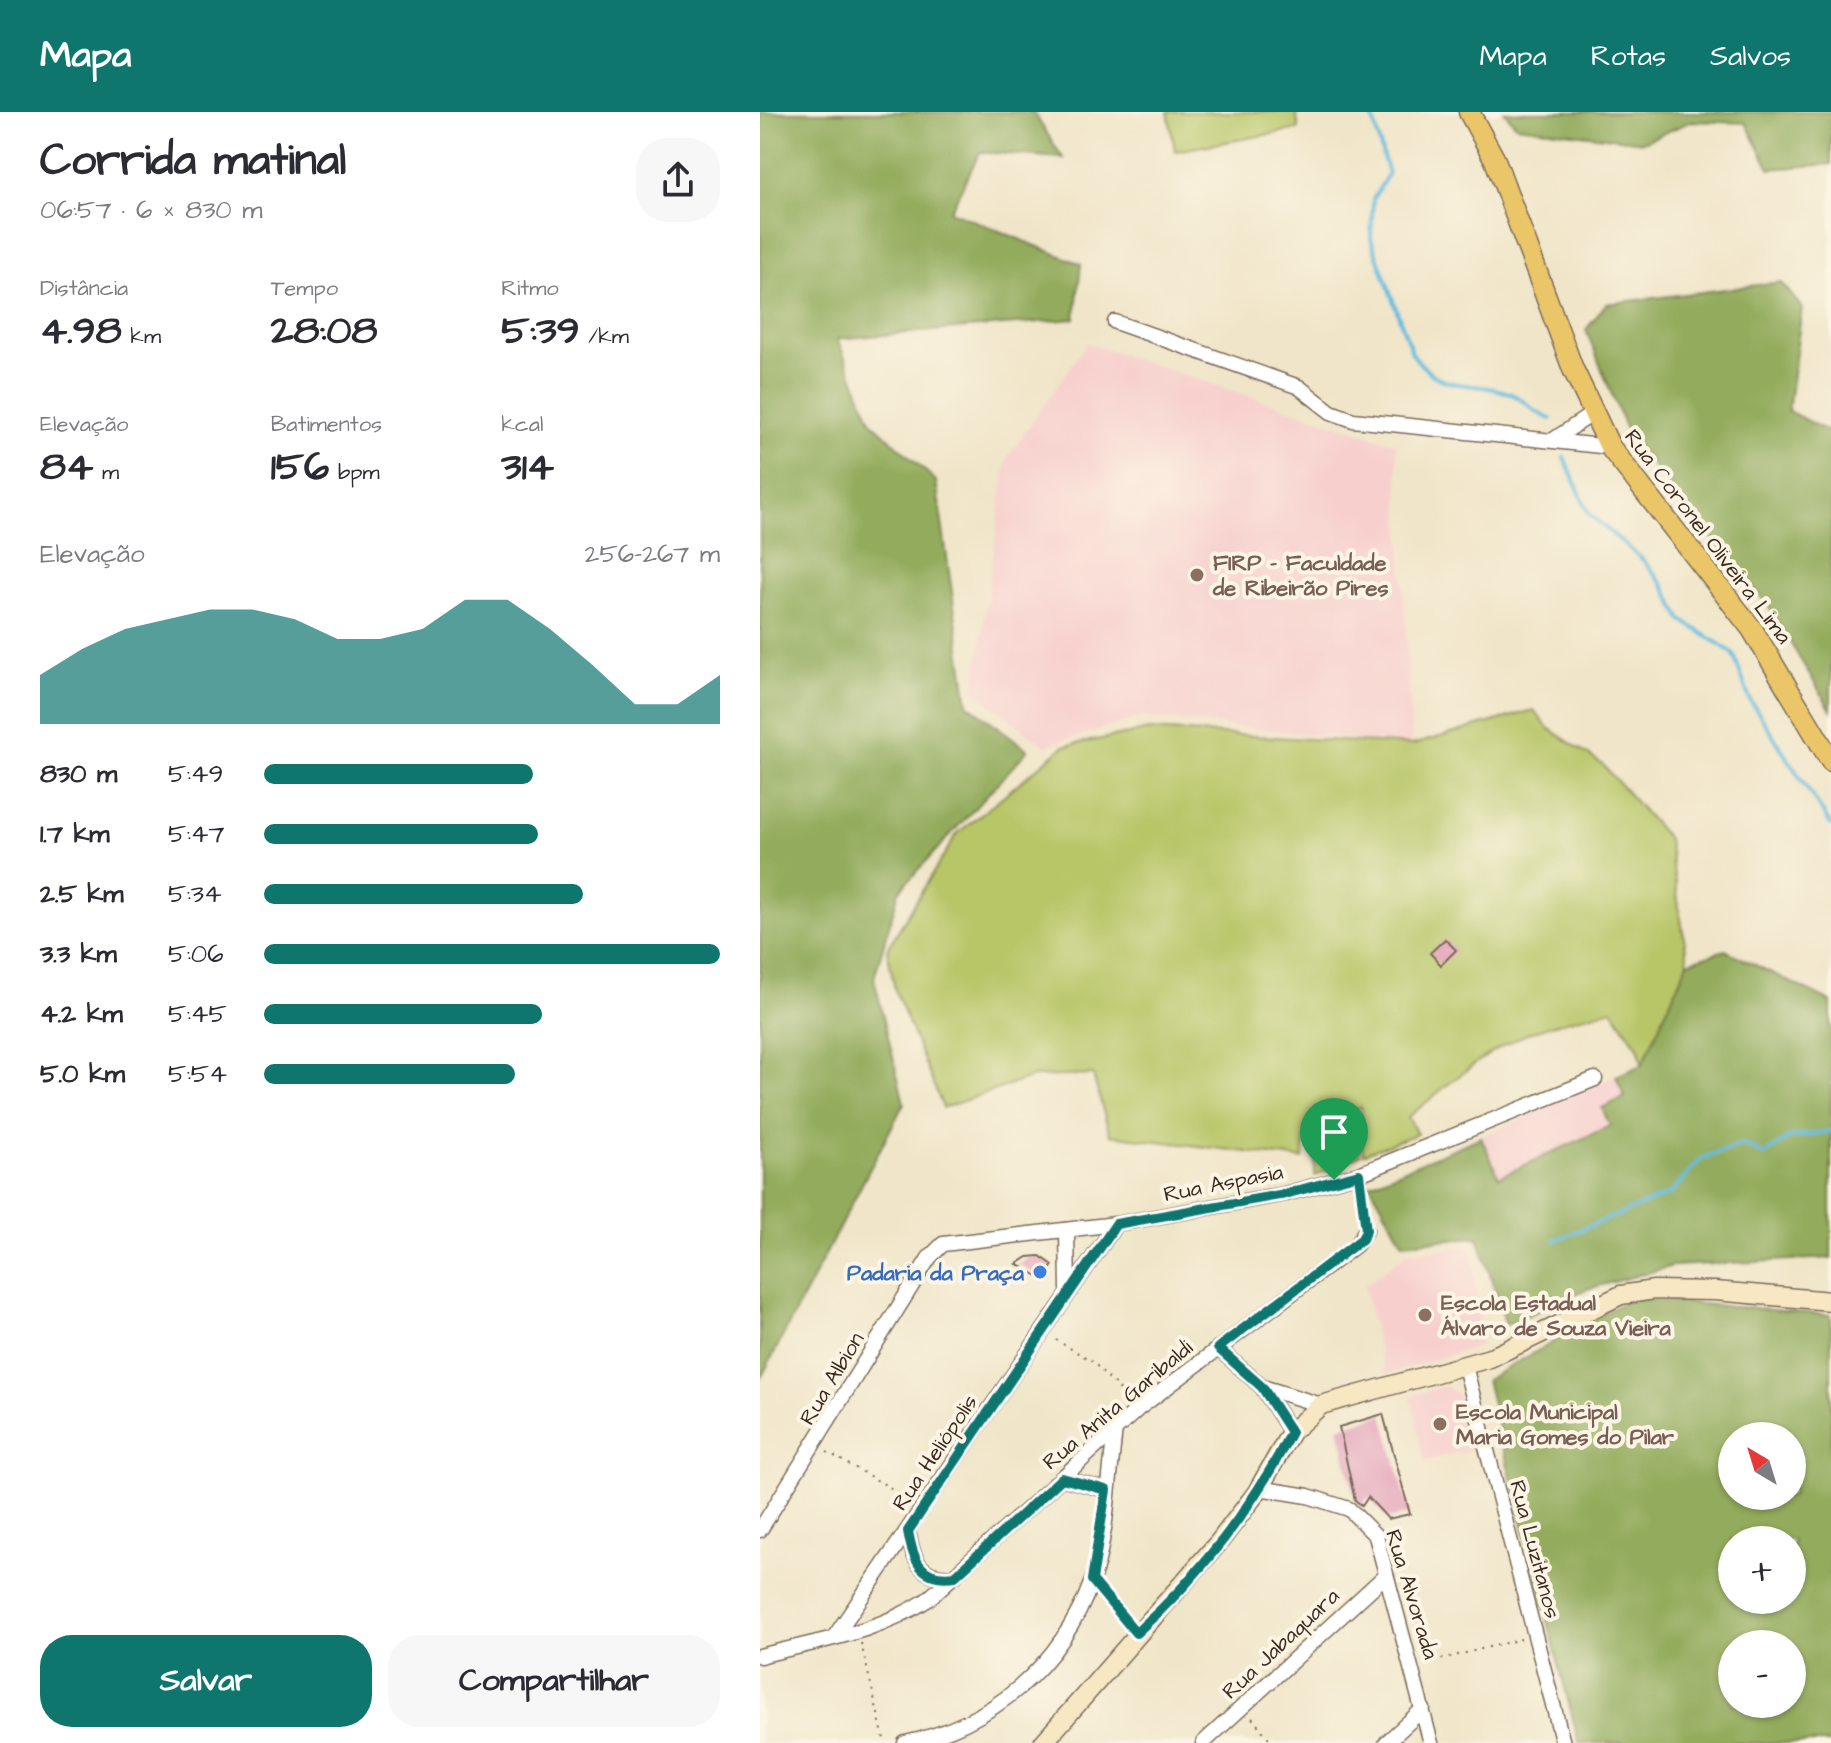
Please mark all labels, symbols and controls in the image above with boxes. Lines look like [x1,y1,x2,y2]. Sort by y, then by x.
text: Mapa [40,30,131,82]
text: Mapa [1479,37,1547,76]
text: Rotas [1591,37,1666,76]
text: Salvos [1710,37,1791,76]
text: Corrida matinal [40,131,346,192]
button: share [636,138,720,222]
text: 06:57 · 6 × 830 m [40,192,262,228]
text: Distância [40,273,128,304]
text: Tempo [271,273,338,304]
text: Ritmo [501,273,559,304]
text: 4.98 [40,304,122,359]
text: 28:08 [271,304,377,359]
text: 5:39 [501,304,579,359]
text: km [122,321,161,352]
text: /km [579,321,629,352]
text: Elevação [40,409,128,440]
text: Batimentos [271,409,382,440]
text: kcal [501,409,543,440]
street label: Rua Coronel Oliveira Lima [1617,423,1799,651]
text: 84 [40,440,93,495]
text: 156 [271,440,329,495]
text: 314 [501,440,554,495]
text: m [93,457,119,488]
text: bpm [329,457,380,488]
text: Elevação [40,536,145,572]
text: 256–267 m [585,536,720,572]
place label: FIRP - Faculdade de Ribeirão Pires [1212,548,1389,604]
marker: FIRP - Faculdade de Ribeirão Pires [1188,566,1206,584]
text: 830 m [40,756,117,792]
text: 5:49 [168,756,223,792]
text: 1.7 km [40,816,110,852]
text: 5:47 [168,816,224,852]
text: 2.5 km [40,876,124,912]
text: 5:34 [168,876,222,912]
text: 3.3 km [40,936,117,972]
text: 5:06 [168,936,223,972]
text: 4.2 km [40,996,123,1032]
text: 5:45 [168,996,227,1032]
text: 5.0 km [40,1056,125,1092]
text: 5:54 [168,1056,227,1092]
pin [1300,1098,1368,1180]
icon: arrive [1312,1110,1356,1154]
street label: Rua Aspasia [1161,1157,1286,1210]
place label: Padaria da Praça [847,1258,1025,1289]
marker: Padaria da Praça [1031,1263,1049,1281]
place label: Escola Estadual Álvaro de Souza Vieira [1441,1288,1672,1344]
marker: Escola Estadual Álvaro de Souza Vieira [1416,1306,1434,1324]
street label: Rua Albion [792,1326,872,1431]
street label: Rua Anita Garibaldi [1036,1333,1200,1477]
street label: Rua Heliópolis [885,1389,985,1517]
place label: Escola Municipal Maria Gomes do Pilar [1456,1397,1675,1453]
marker: Escola Municipal Maria Gomes do Pilar [1431,1415,1449,1433]
north arrow [1718,1422,1806,1510]
map controls [1718,1422,1806,1718]
street label: Rua Luzitanos [1501,1477,1568,1622]
street label: Rua Alvorada [1377,1526,1446,1663]
button: + [1718,1526,1806,1614]
street label: Rua Jabaquara [1216,1582,1347,1707]
button: − [1718,1630,1806,1718]
button: Salvar [40,1635,372,1727]
button: Compartilhar [388,1635,720,1727]

